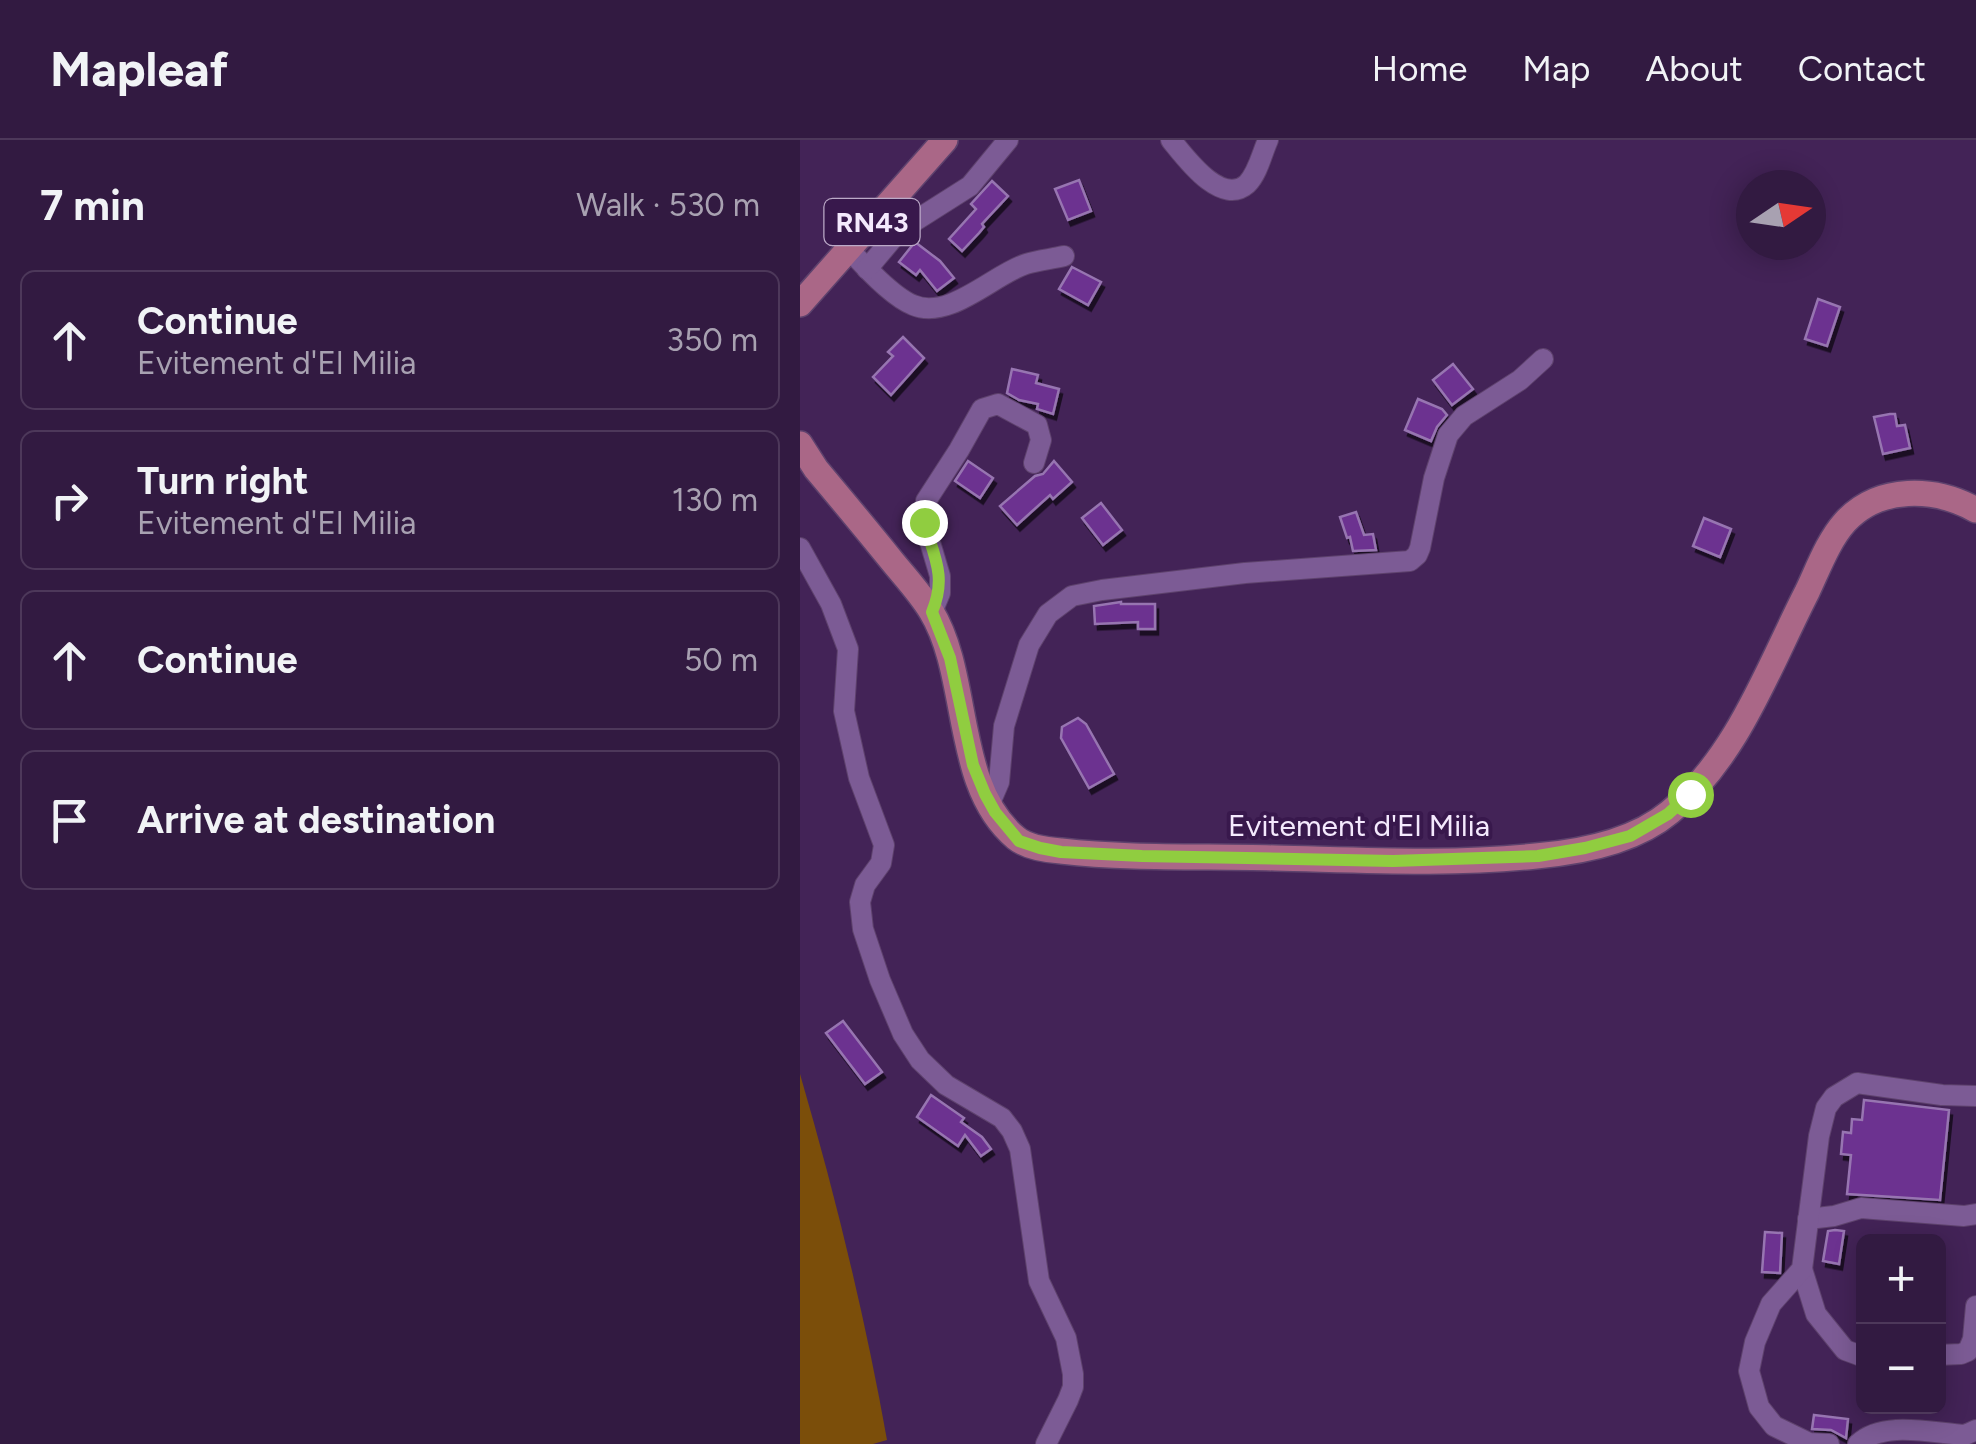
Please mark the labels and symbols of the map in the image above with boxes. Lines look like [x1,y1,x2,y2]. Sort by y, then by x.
north arrow [1736,170,1826,260]
road number: RN43 [824,199,920,245]
route end [902,500,948,546]
route start [1668,772,1714,818]
street label: Evitement d'El Milia [1228,807,1490,844]

